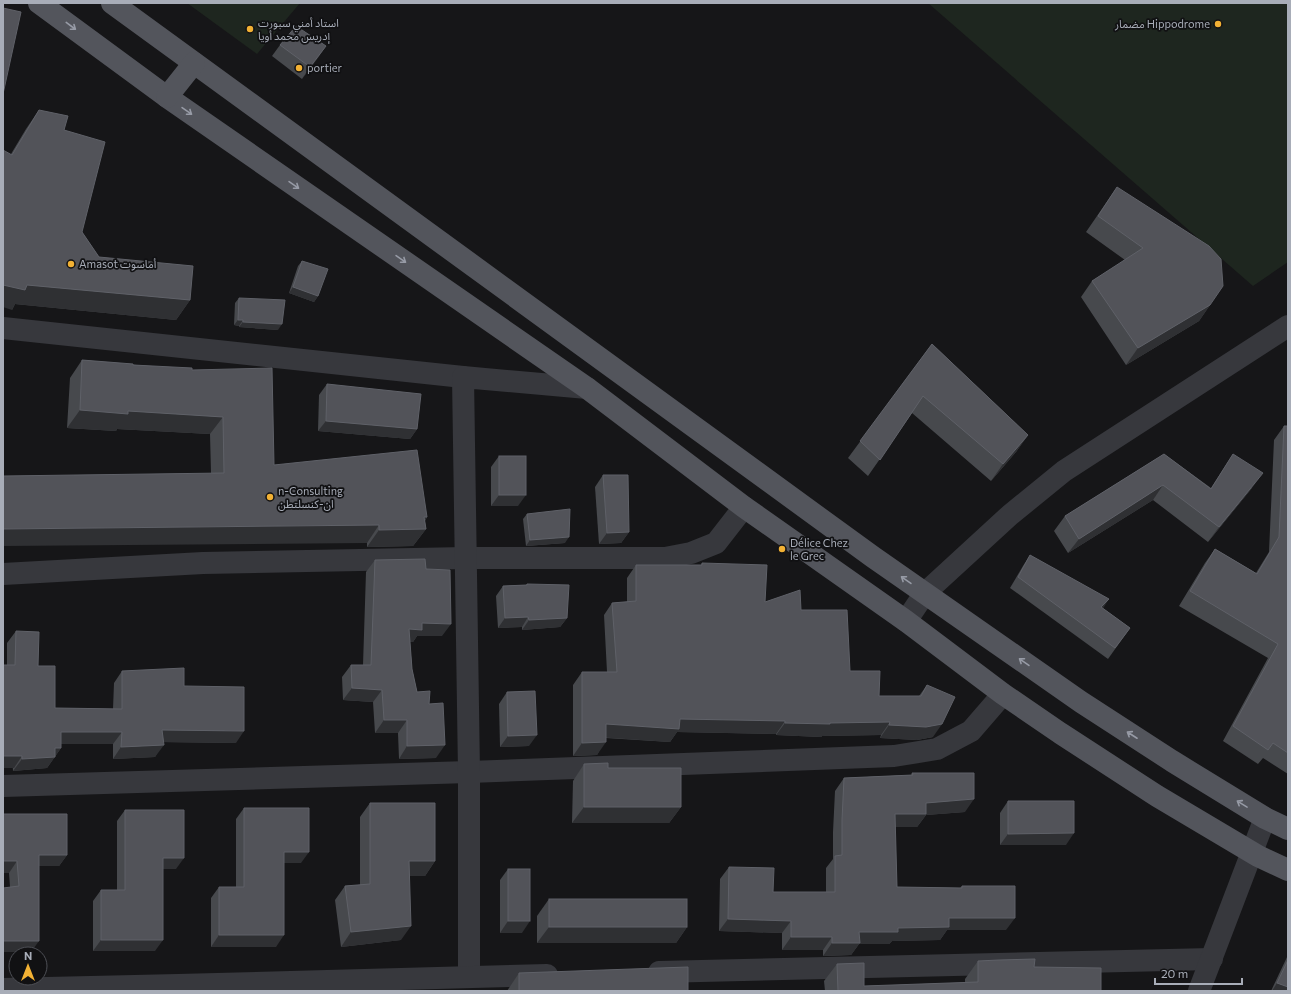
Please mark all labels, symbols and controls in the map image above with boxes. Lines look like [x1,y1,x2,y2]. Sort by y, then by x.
place label: استاد أمني سبورت إدريس محمد أويا [258,16,339,44]
place label: مضمار Hippodrome [1114,17,1210,31]
marker: مضمار Hippodrome [1213,19,1223,29]
one-way arrow [65,22,76,30]
marker: استاد أمني سبورت إدريس محمد أويا [245,24,255,34]
place label: portier [307,61,343,74]
marker: portier [294,63,304,73]
one-way arrow [181,107,192,115]
one-way arrow [288,181,299,189]
one-way arrow [395,255,406,263]
place label: Amasot أماسوت [79,257,157,271]
marker: Amasot أماسوت [66,259,76,269]
place label: n-Consulting ان-كنسلتطن [278,484,343,511]
marker: n-Consulting ان-كنسلتطن [265,492,275,502]
place label: Délice Chez le Grec [790,536,849,562]
marker: Délice Chez le Grec [777,544,787,554]
one-way arrow [900,576,911,584]
one-way arrow [1019,658,1030,666]
one-way arrow [1126,731,1137,739]
one-way arrow [1236,799,1248,807]
north arrow [8,946,48,986]
text: N [24,949,32,962]
scale bar [1155,960,1242,986]
text: 20 m [1161,966,1188,980]

